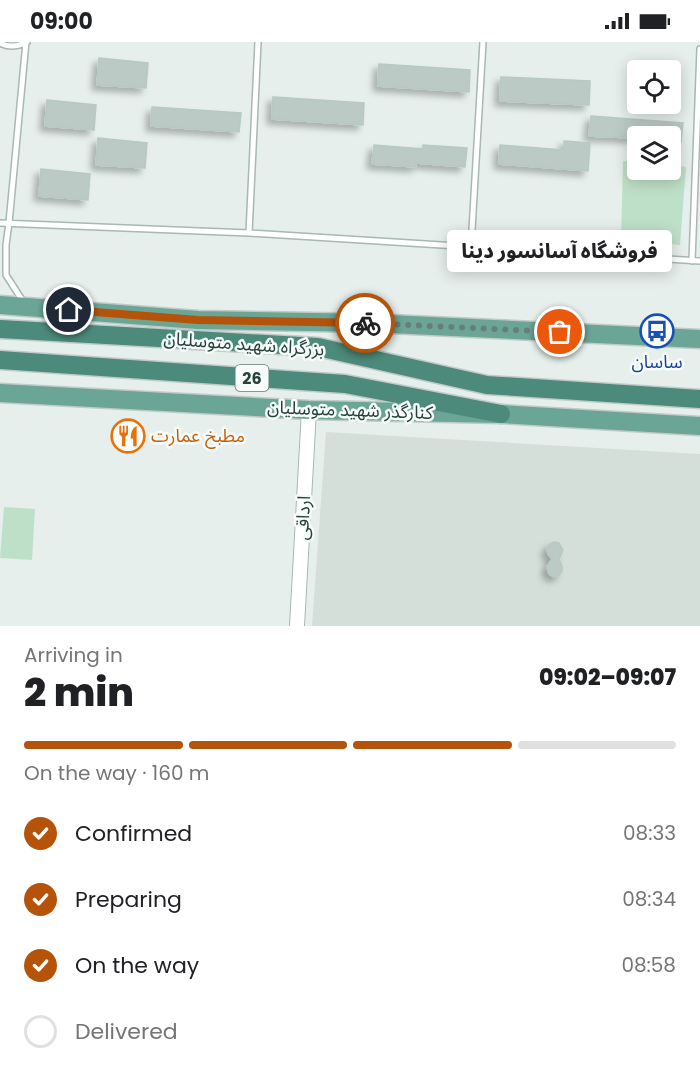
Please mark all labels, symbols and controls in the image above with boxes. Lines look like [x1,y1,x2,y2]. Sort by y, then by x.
text: 09:00 [30,6,93,37]
map controls [627,60,681,180]
button: locate [627,60,681,114]
button: layers [627,126,681,180]
callout: فروشگاه آسانسور دینا [448,230,672,272]
text: فروشگاه آسانسور دینا [461,237,658,265]
pin [43,284,94,335]
icon: home [52,293,85,326]
courier [335,293,395,353]
pin [534,306,585,357]
icon: bike [349,307,382,340]
bus stop icon: ساسان [639,313,675,349]
icon: bag [543,315,576,348]
street label: بزرگراه شهید متوسلیان [163,325,325,362]
place label: ساسان [631,349,683,374]
road number: 26 [236,365,268,391]
street label: کنارگذر شهید متوسلیان [267,394,434,425]
restaurant icon: مطبخ عمارت [110,418,146,454]
place label: مطبخ عمارت [151,423,245,449]
street label: ارداقی [289,495,316,541]
text: Arriving in [24,641,123,669]
text: 09:02–09:07 [539,662,676,693]
text: 2 min [24,665,134,720]
text: On the way · 160 m [24,759,209,787]
icon: check [24,817,57,850]
text: Confirmed [75,818,192,849]
text: 08:33 [623,819,676,847]
icon: check [24,883,57,916]
text: Preparing [75,884,182,915]
text: 08:34 [622,885,676,913]
icon: check [24,949,57,982]
text: On the way [75,950,199,981]
text: 08:58 [621,951,676,979]
text: Delivered [75,1016,178,1047]

